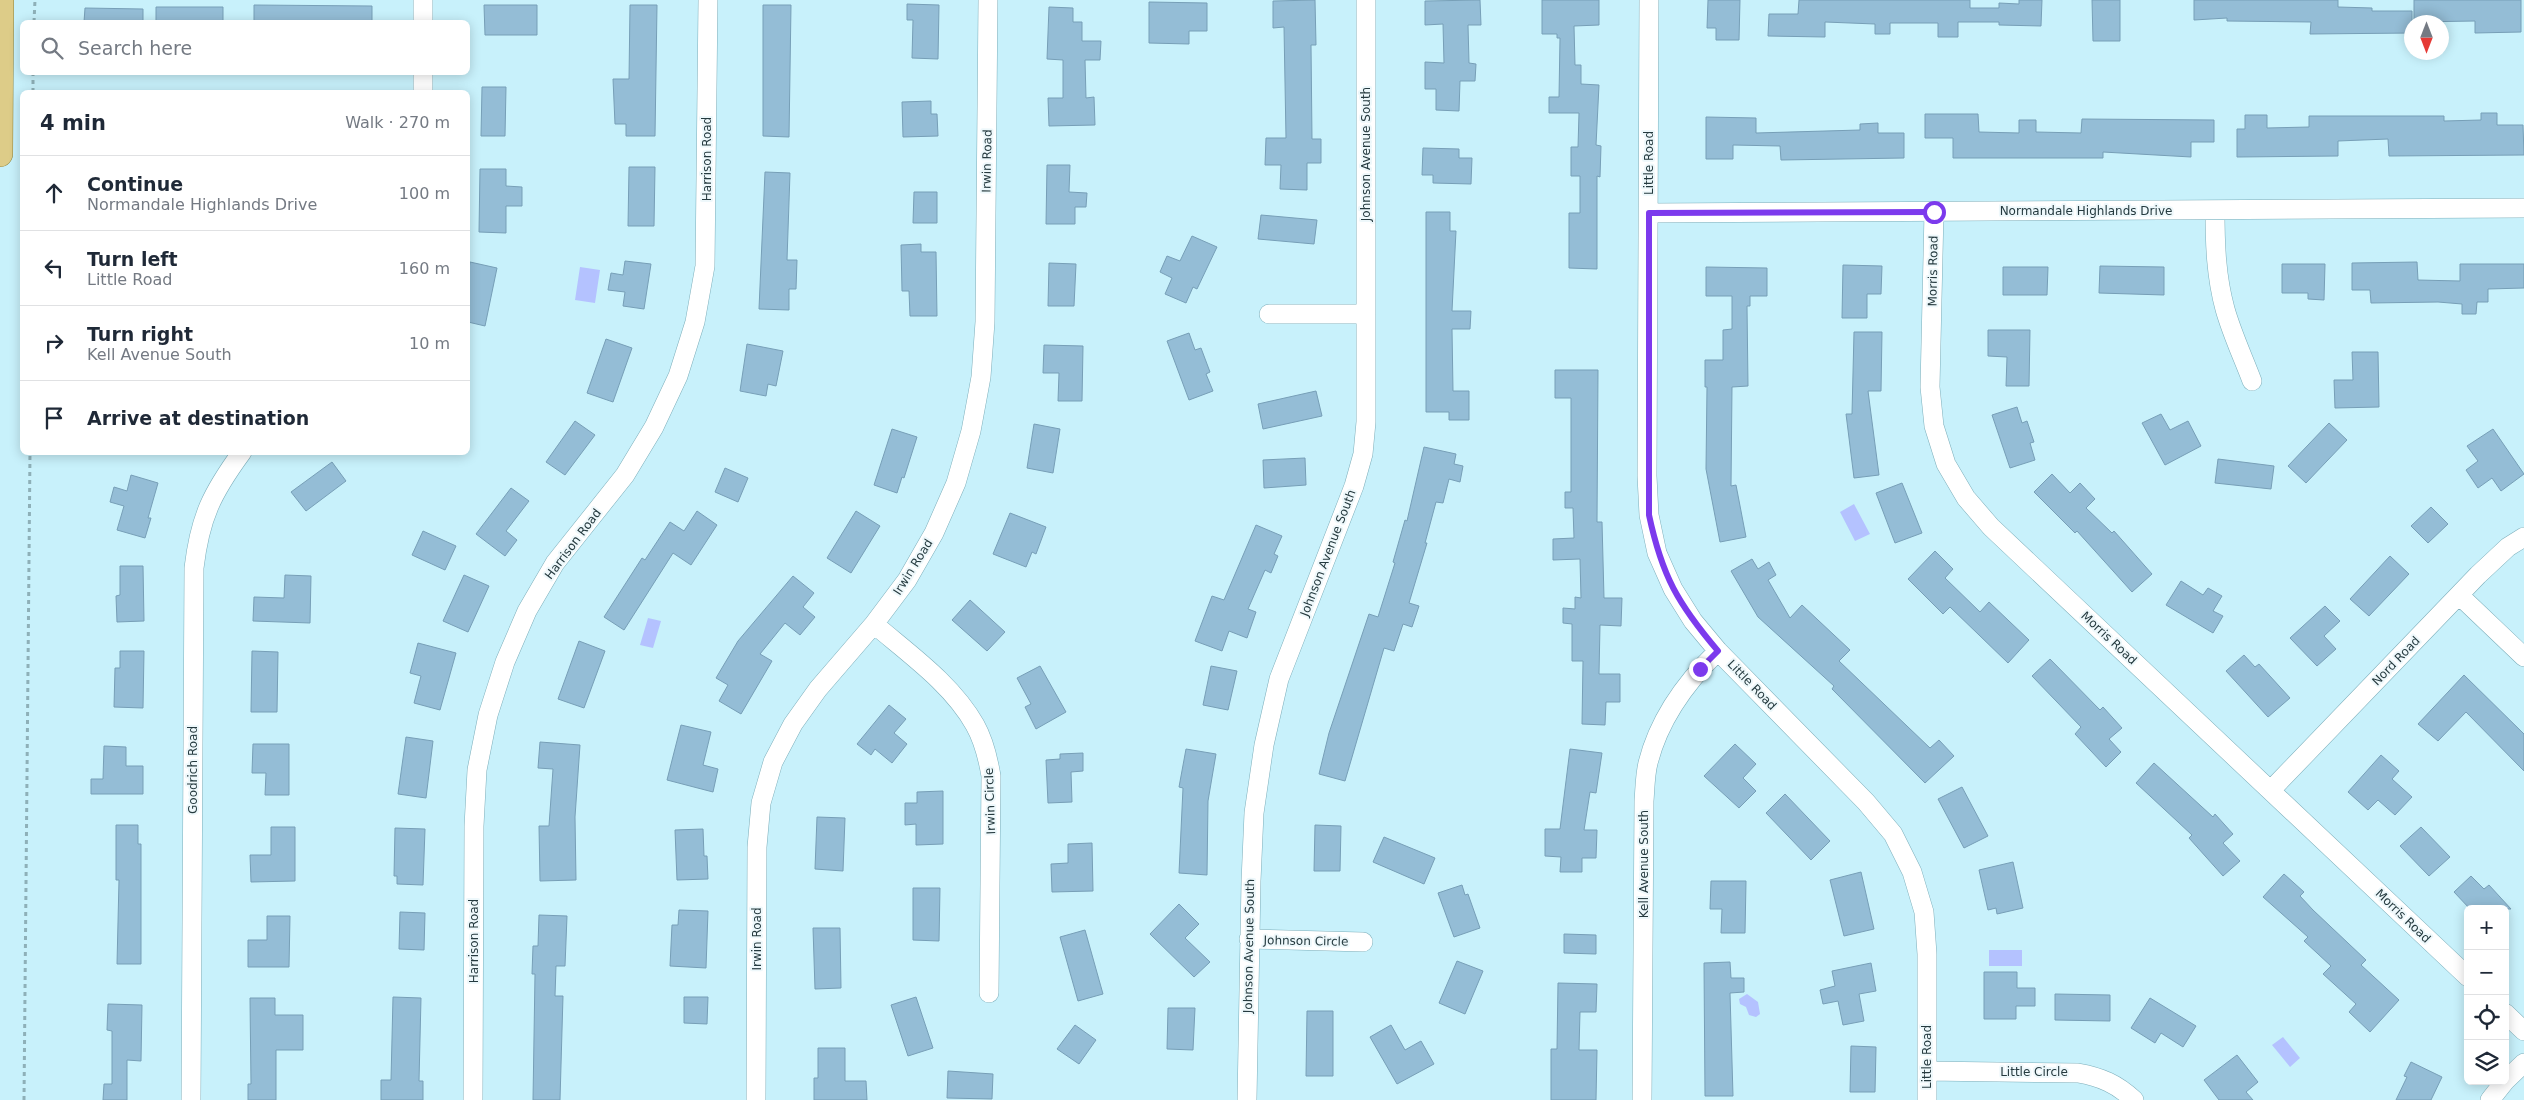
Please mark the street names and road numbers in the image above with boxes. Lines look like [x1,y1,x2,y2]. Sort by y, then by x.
street label: Johnson Avenue South [1359,87,1373,222]
street label: Harrison Road [700,117,714,201]
street label: Irwin Road [979,129,995,193]
street label: Little Road [1642,131,1656,195]
street label: Normandale Highlands Drive [2000,204,2172,218]
street label: Morris Road [1925,235,1941,307]
street label: Johnson Avenue South [1297,488,1359,619]
street label: Harrison Road [542,506,604,582]
street label: Irwin Road [890,537,936,597]
street label: Morris Road [2078,609,2140,667]
street label: Nord Road [2369,634,2423,688]
street label: Little Road [1725,657,1779,713]
street label: Goodrich Road [186,726,200,814]
street label: Irwin Circle [982,767,998,835]
street label: Kell Avenue South [1637,810,1651,918]
street label: Johnson Avenue South [1241,879,1257,1014]
street label: Morris Road [2373,886,2433,946]
street label: Harrison Road [467,899,481,983]
street label: Irwin Road [750,907,764,971]
street label: Johnson Circle [1262,933,1349,949]
street label: Little Road [1920,1025,1934,1089]
street label: Little Circle [2000,1065,2068,1079]

